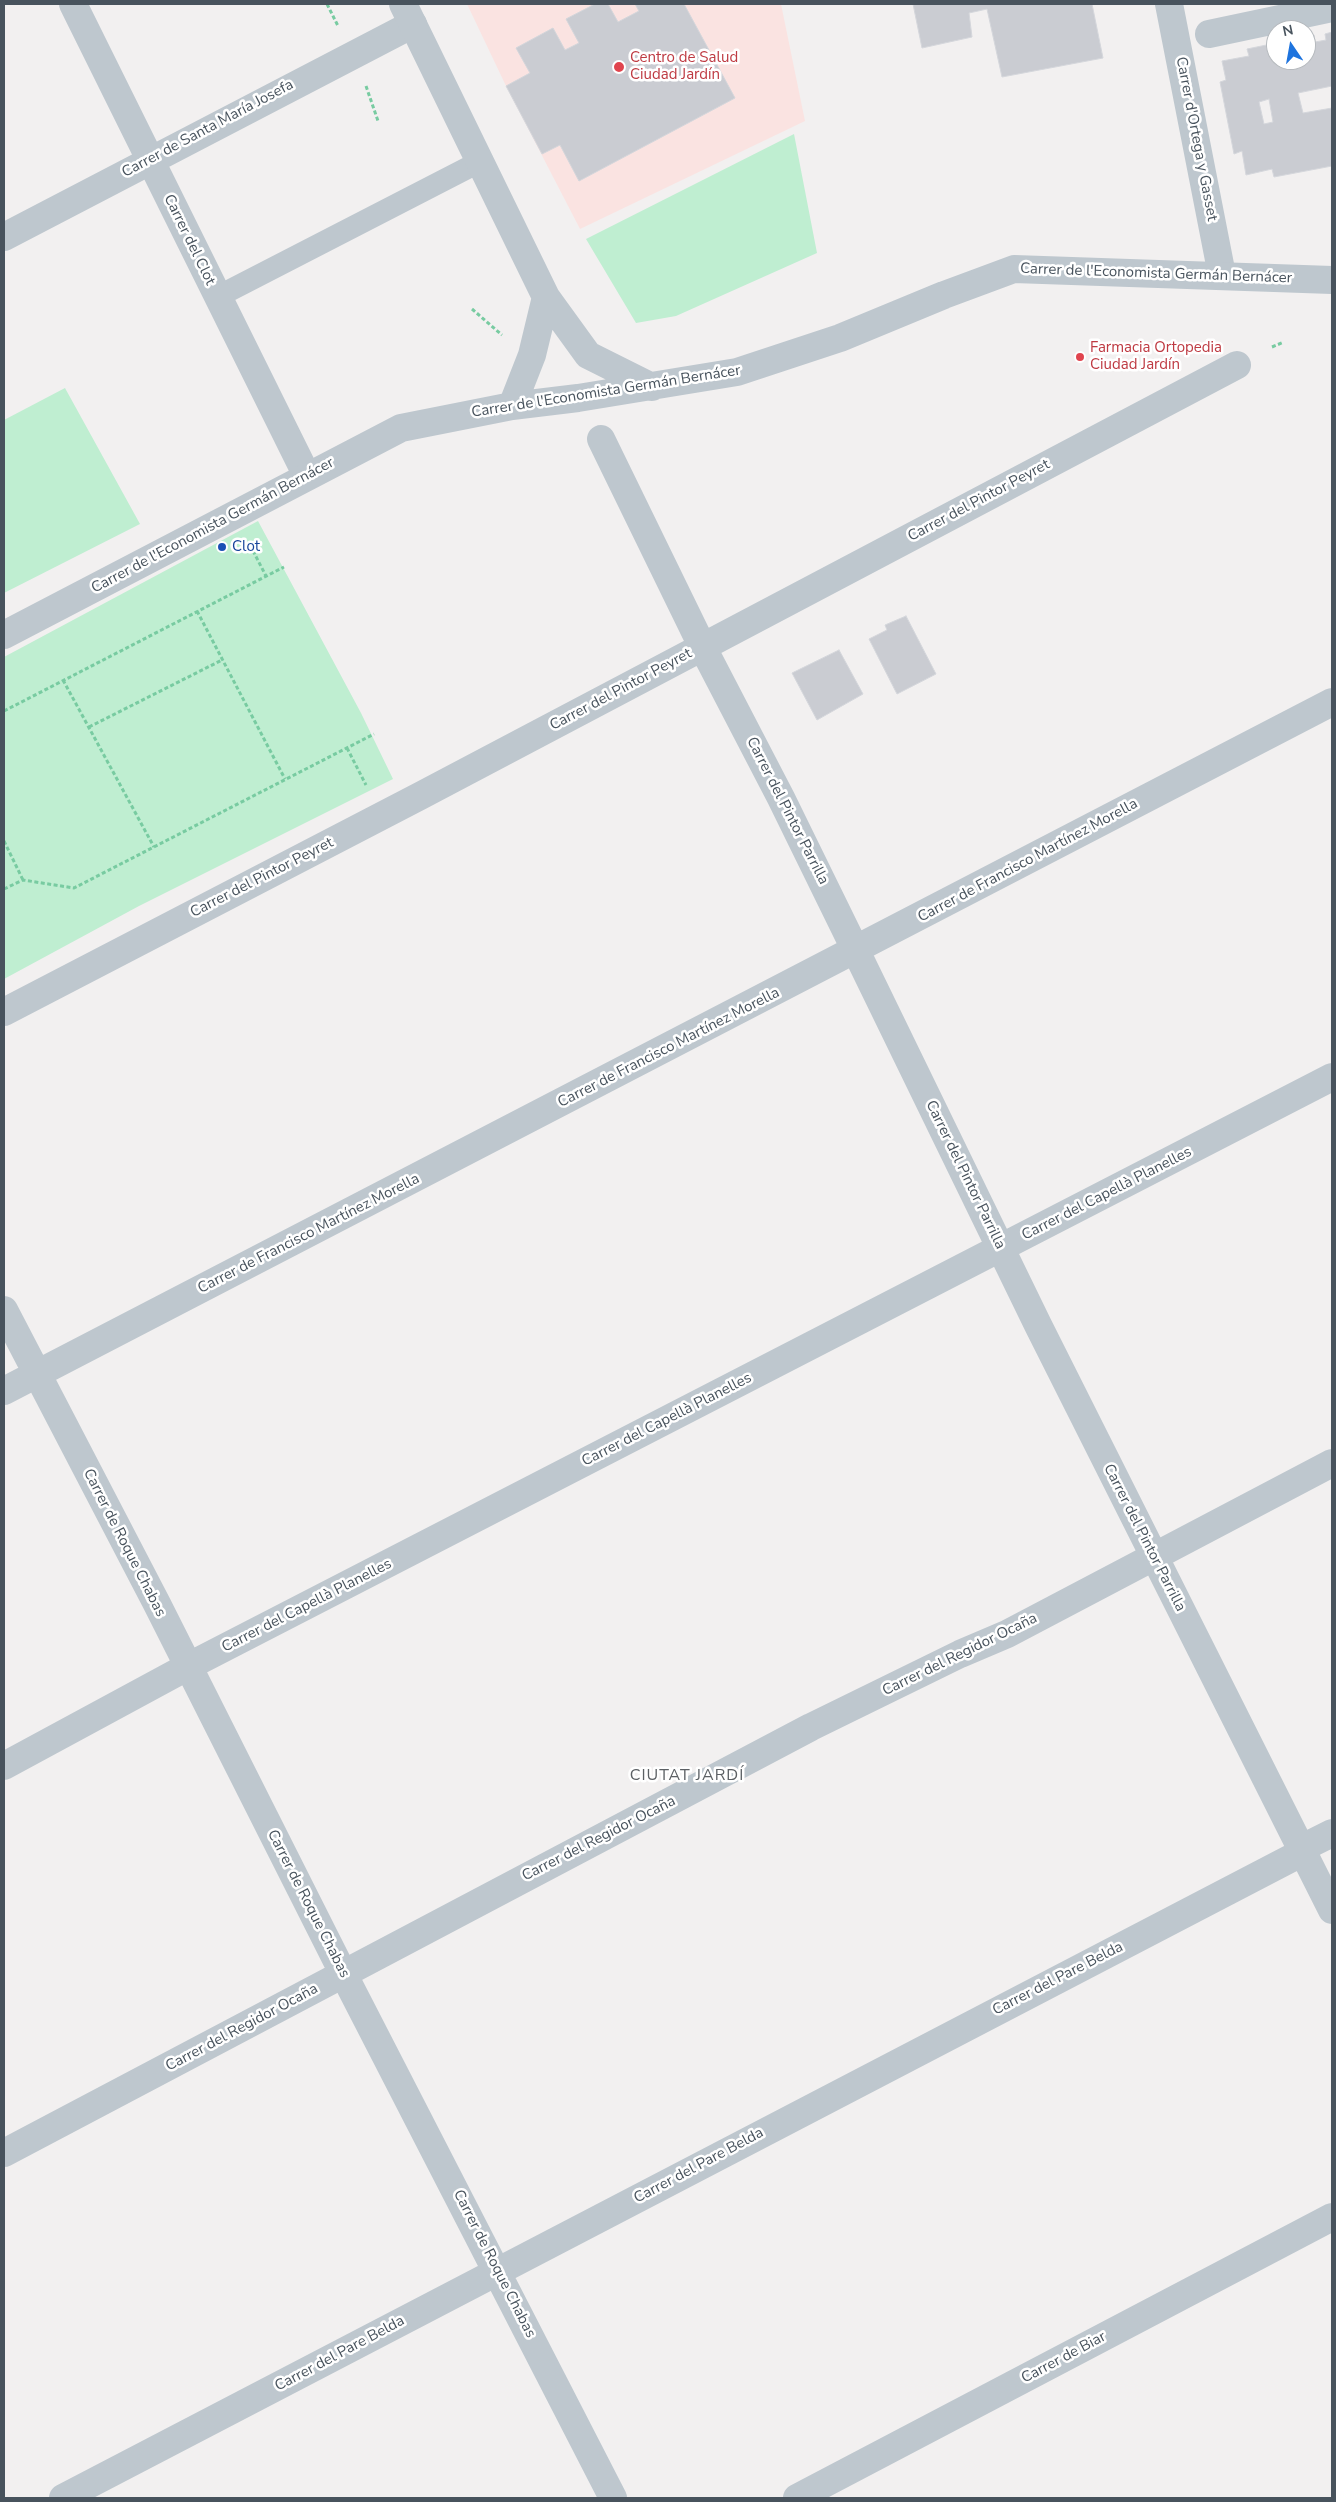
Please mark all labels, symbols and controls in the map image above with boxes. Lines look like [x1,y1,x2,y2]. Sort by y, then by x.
north arrow [1266,20,1316,70]
text: N [1281,20,1295,41]
place label: Centro de Salud Ciudad Jardín [630,49,738,84]
street label: Carrer d'Ortega y Gasset [1171,55,1221,223]
marker: Centro de Salud Ciudad Jardín [612,60,626,74]
street label: Carrer de Santa María Josefa [119,76,297,182]
street label: Carrer del Clot [159,192,219,288]
street label: Carrer de l'Economista Germán Bernácer [1020,260,1292,288]
place label: Farmacia Ortopedia Ciudad Jardín [1090,339,1222,374]
marker: Farmacia Ortopedia Ciudad Jardín [1074,351,1086,363]
street label: Carrer de l'Economista Germán Bernácer [470,362,742,422]
street label: Carrer de l'Economista Germán Bernácer [89,454,337,598]
street label: Carrer del Pintor Peyret [905,456,1053,546]
place label: Clot [232,538,260,556]
marker: Clot [216,541,228,553]
street label: Carrer del Pintor Peyret [547,645,695,735]
street label: Carrer del Pintor Parrilla [742,734,832,888]
street label: Carrer de Francisco Martínez Morella [915,795,1141,927]
street label: Carrer del Pintor Peyret [187,834,337,922]
street label: Carrer de Francisco Martínez Morella [555,984,783,1112]
street label: Carrer del Pintor Parrilla [921,1098,1009,1252]
street label: Carrer del Capellà Planelles [1019,1143,1195,1245]
street label: Carrer de Francisco Martínez Morella [195,1170,423,1298]
street label: Carrer del Capellà Planelles [579,1369,755,1471]
street label: Carrer del Pintor Parrilla [1099,1461,1189,1615]
street label: Carrer de Roque Chabas [79,1466,169,1620]
street label: Carrer del Capellà Planelles [219,1555,395,1657]
street label: Carrer del Regidor Ocaña [880,1610,1040,1700]
district label: CIUTAT JARDÍ [628,1766,746,1786]
street label: Carrer del Regidor Ocaña [519,1792,679,1886]
street label: Carrer de Roque Chabas [263,1827,353,1981]
street label: Carrer del Pare Belda [990,1938,1126,2020]
street label: Carrer del Regidor Ocaña [163,1980,321,2076]
street label: Carrer del Pare Belda [631,2124,767,2208]
street label: Carrer de Roque Chabas [449,2187,539,2341]
street label: Carrer del Pare Belda [272,2312,408,2396]
street label: Carrer de Biar [1019,2328,1109,2388]

